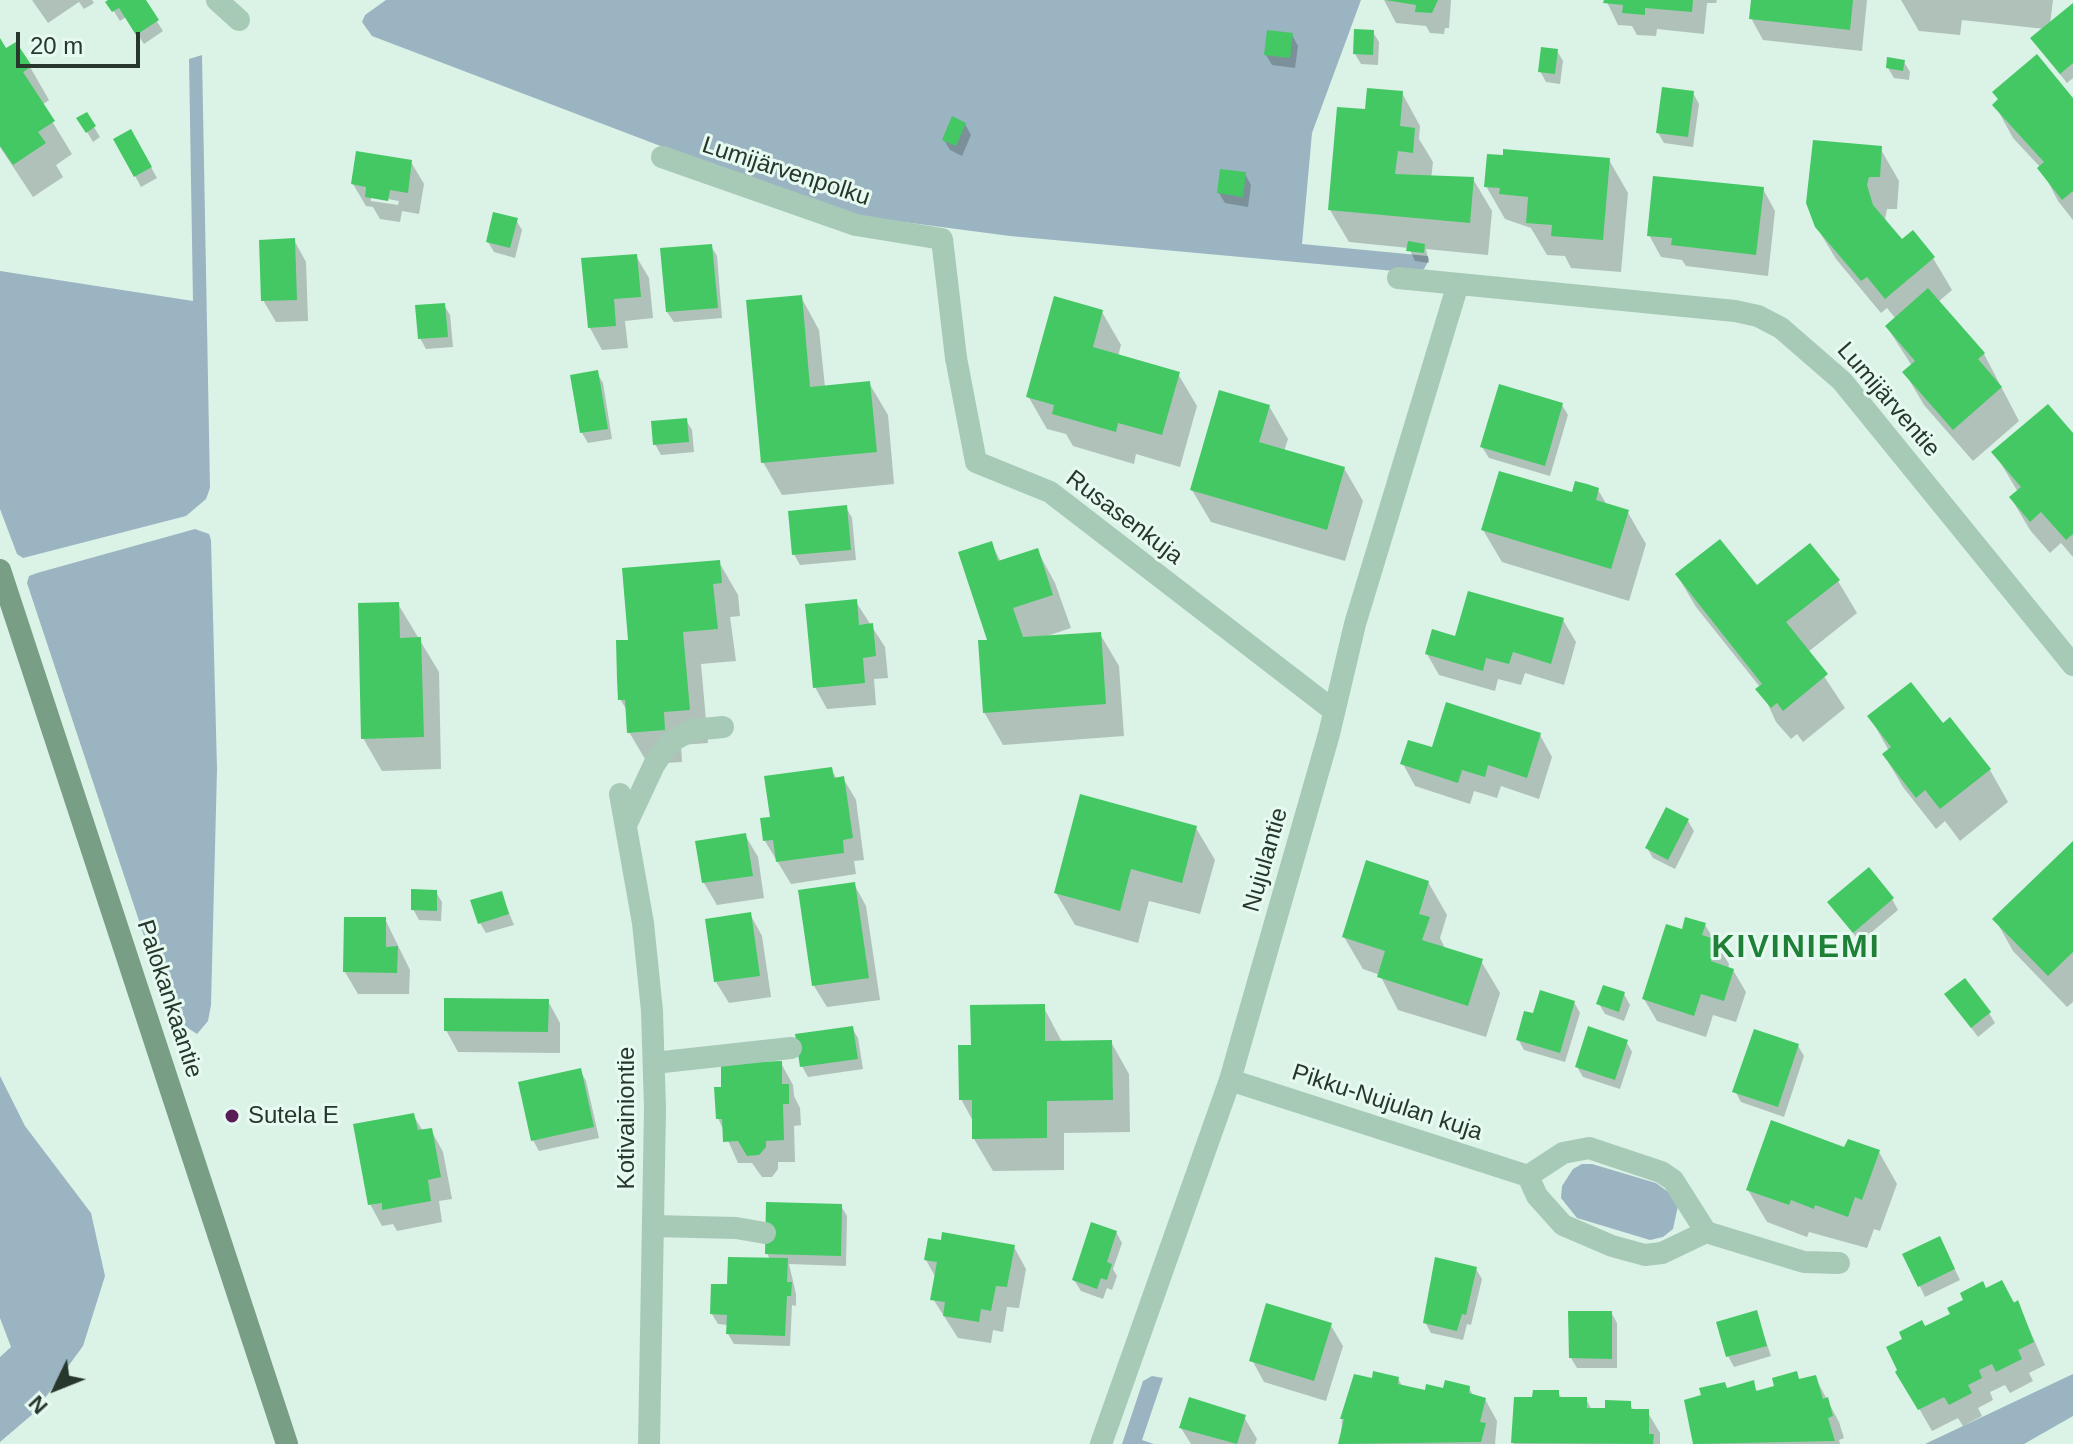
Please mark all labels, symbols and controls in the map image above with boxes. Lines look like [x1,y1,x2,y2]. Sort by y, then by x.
scale bar [20,16,144,66]
text: 20 m [30,32,83,59]
street label: Lumijärvenpolku [698,131,874,213]
street label: Lumijärventie [1830,337,1946,463]
street label: Rusasenkuja [1060,465,1188,571]
street label: Nujulantie [1237,805,1295,915]
street label: Palokankaantie [130,917,208,1081]
district label: KIVINIEMI [1711,929,1881,967]
street label: Kotivainiontie [613,1047,641,1189]
street label: Pikku-Nujulan kuja [1288,1059,1486,1147]
place label: Sutela E [248,1102,339,1130]
marker: Sutela E [223,1107,241,1125]
north arrow [16,1348,96,1428]
text: N [24,1390,53,1419]

